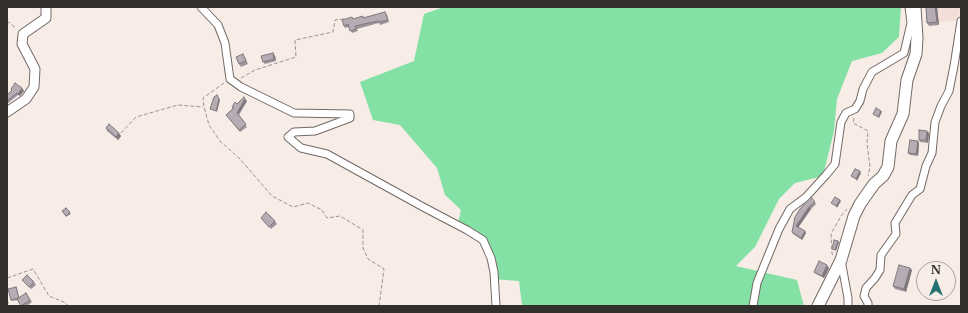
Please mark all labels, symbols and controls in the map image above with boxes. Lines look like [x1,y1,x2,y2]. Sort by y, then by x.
north arrow [916,261,956,301]
text: N [931,263,941,277]

